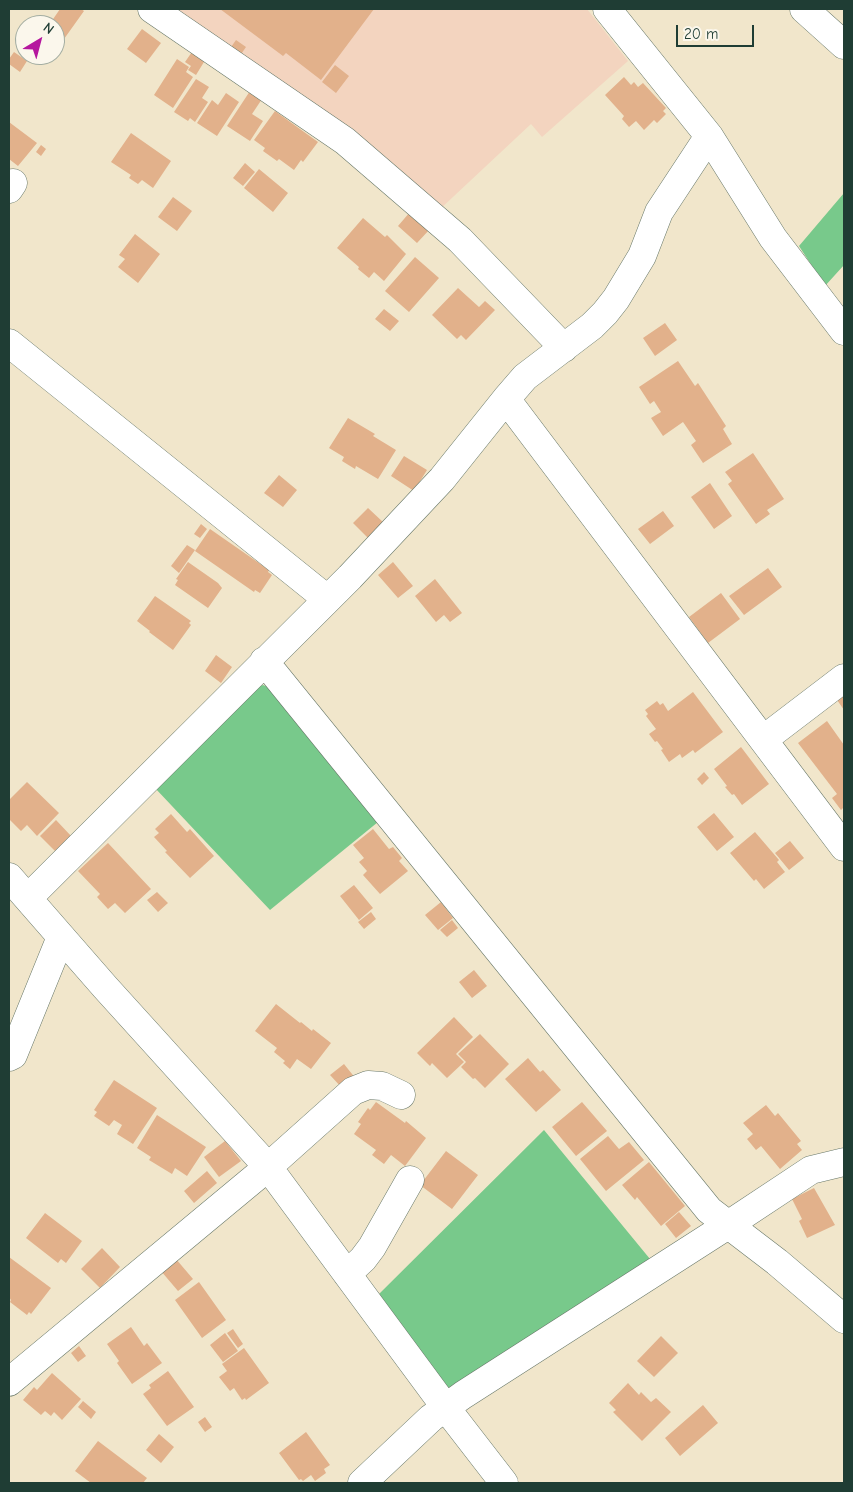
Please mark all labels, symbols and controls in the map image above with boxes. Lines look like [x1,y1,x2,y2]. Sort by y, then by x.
north arrow [15,15,65,65]
scale bar [678,15,756,47]
text: N [40,19,57,38]
text: 20 m [684,25,718,43]

